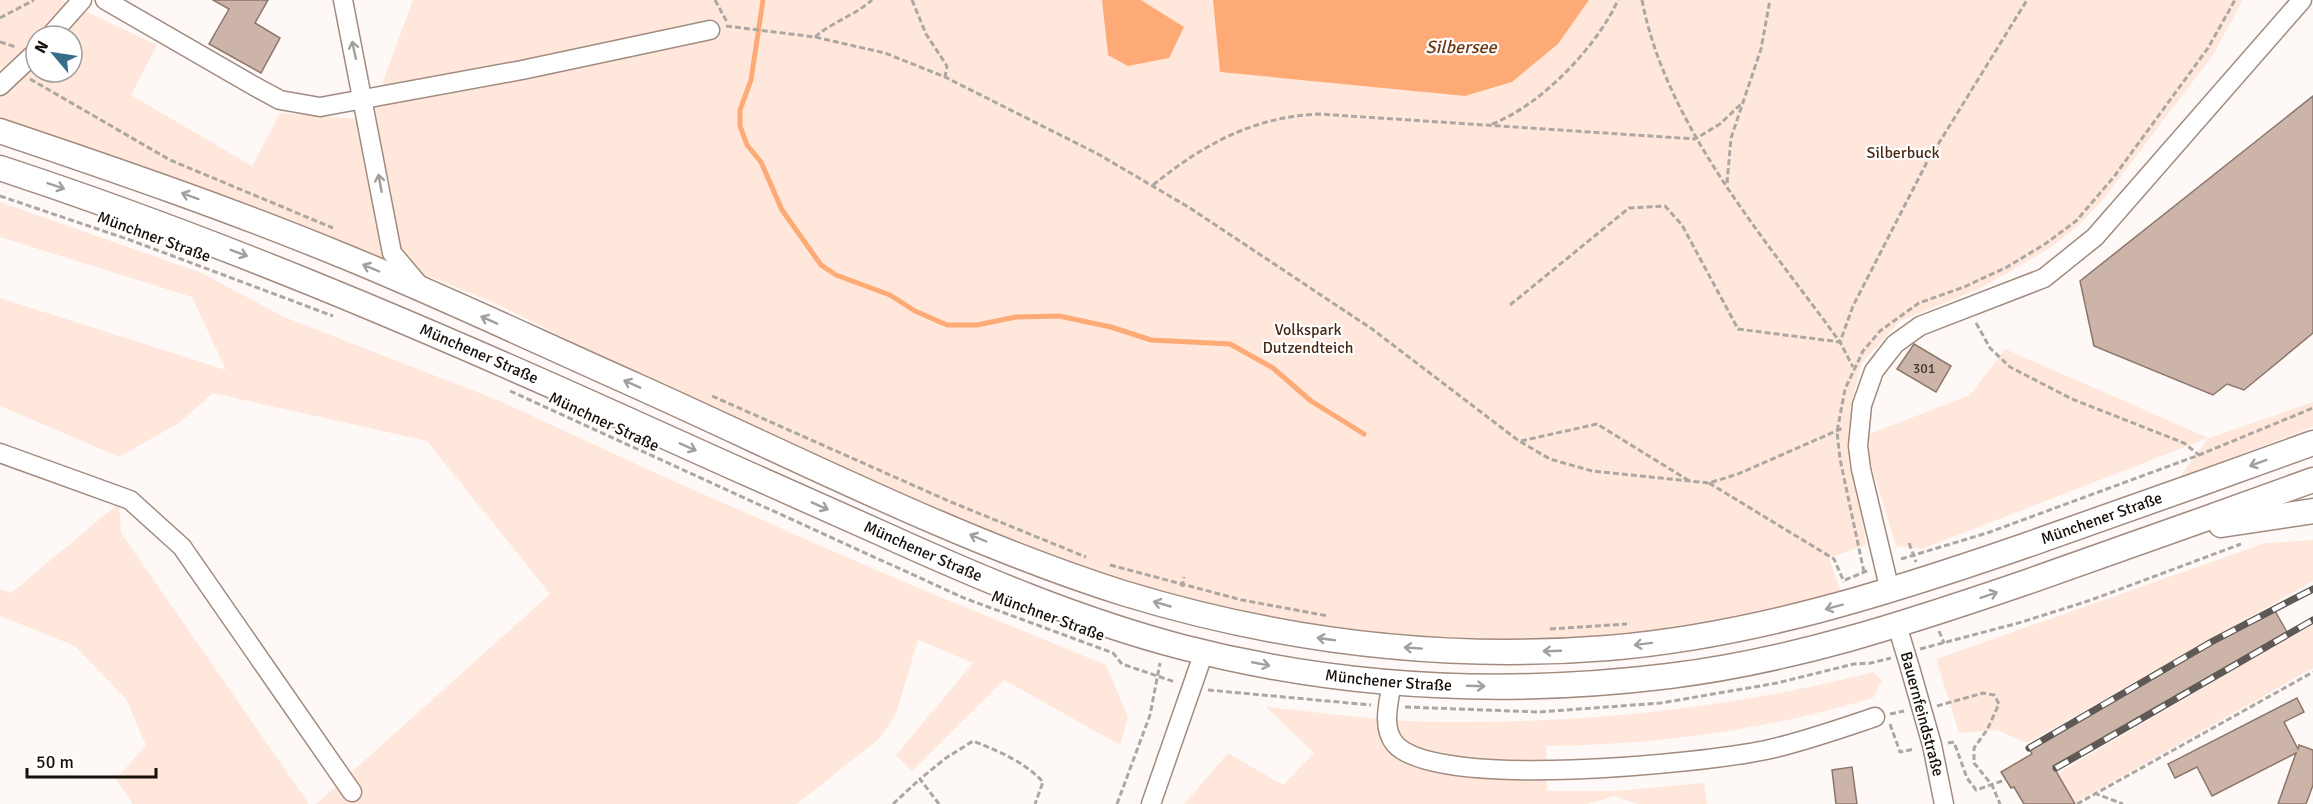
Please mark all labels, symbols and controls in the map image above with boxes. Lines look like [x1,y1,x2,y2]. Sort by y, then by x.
north arrow [24,24,84,84]
water label: Silbersee [1425,36,1498,58]
text: N [30,37,53,57]
one-way arrow [348,41,359,60]
park label: Silberbuck [1867,143,1939,163]
one-way arrow [374,174,385,193]
one-way arrow [46,181,65,192]
one-way arrow [181,190,200,201]
street label: Münchner Straße [95,207,213,267]
one-way arrow [229,248,248,259]
one-way arrow [363,262,381,273]
one-way arrow [481,314,499,325]
street label: Münchener Straße [417,319,541,388]
park label: Volkspark Dutzendteich [1262,320,1354,358]
house number: 301 [1913,360,1935,377]
one-way arrow [623,378,641,389]
street label: Münchner Straße [546,388,662,456]
one-way arrow [678,441,696,453]
one-way arrow [2249,459,2268,470]
street label: Münchener Straße [2038,488,2165,549]
one-way arrow [810,501,828,512]
street label: Münchener Straße [861,517,985,586]
one-way arrow [970,532,988,543]
street label: Münchner Straße [989,586,1107,646]
one-way arrow [1979,588,1998,599]
one-way arrow [1153,598,1172,609]
one-way arrow [1825,602,1844,614]
one-way arrow [1316,633,1336,644]
one-way arrow [1634,639,1653,650]
one-way arrow [1403,642,1423,653]
one-way arrow [1543,645,1563,656]
street label: Bauernfeindstraße [1896,649,1948,779]
one-way arrow [1251,659,1271,670]
street label: Münchener Straße [1324,665,1452,696]
one-way arrow [1466,680,1486,692]
scale bar [27,741,156,779]
text: 50 m [36,751,74,773]

